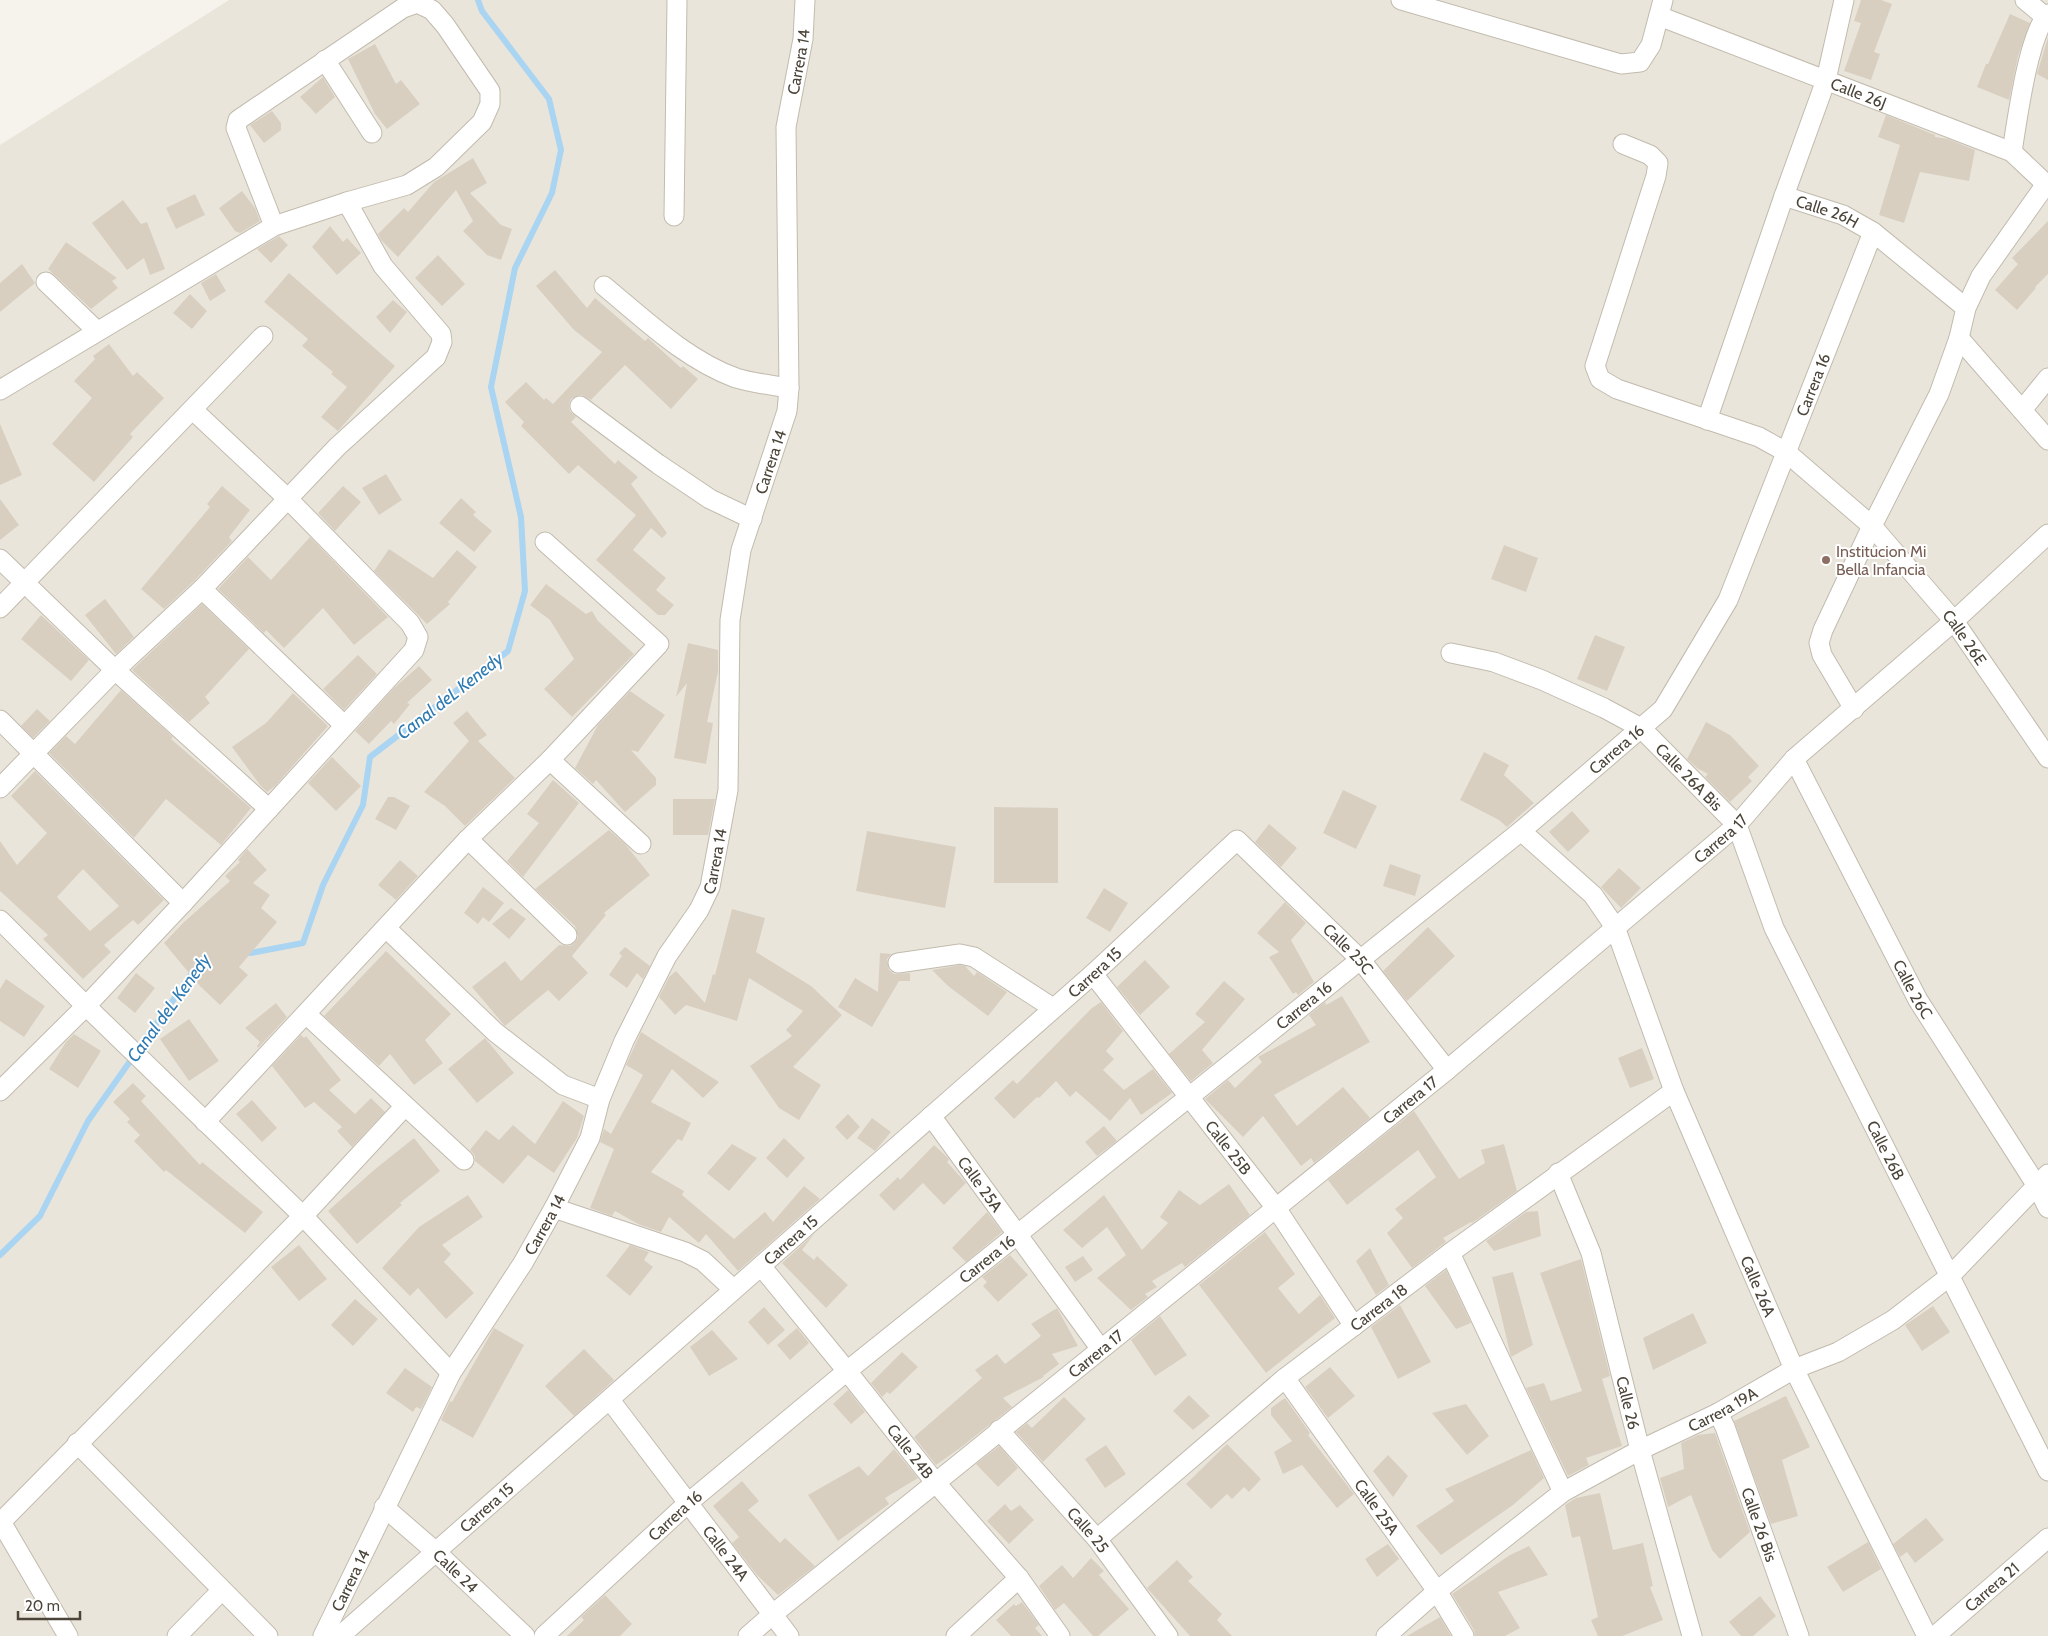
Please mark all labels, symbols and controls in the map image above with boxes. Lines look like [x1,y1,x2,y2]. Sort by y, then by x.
street label: Carrera 14 [783,29,813,96]
street label: Calle 26J [1828,74,1889,112]
street label: Calle 26H [1794,191,1862,232]
street label: Carrera 16 [1792,350,1834,419]
street label: Carrera 14 [751,427,790,496]
place label: Institucion Mi Bella Infancia [1836,542,1926,579]
marker: Institucion Mi Bella Infancia [1820,554,1832,566]
street label: Calle 26E [1939,606,1991,669]
water label: Canal deL Kenedy [392,647,508,744]
street label: Carrera 16 [1585,720,1648,778]
street label: Calle 26A Bis [1652,739,1727,815]
street label: Carrera 17 [1690,810,1752,867]
street label: Carrera 14 [698,827,730,897]
street label: Calle 25C [1319,919,1378,978]
street label: Carrera 15 [1064,943,1125,1001]
water label: Canal deL Kenedy [122,949,216,1067]
street label: Calle 26C [1889,956,1937,1022]
street label: Carrera 16 [1272,977,1336,1033]
street label: Carrera 17 [1379,1072,1441,1128]
street label: Calle 25B [1201,1116,1256,1178]
street label: Calle 26B [1863,1117,1909,1183]
street label: Calle 25A [954,1153,1007,1215]
street label: Carrera 14 [520,1191,569,1258]
street label: Carrera 15 [760,1211,822,1269]
street label: Carrera 16 [955,1231,1019,1287]
street label: Calle 26A [1737,1253,1780,1320]
street label: Carrera 18 [1346,1279,1411,1335]
street label: Carrera 17 [1064,1326,1127,1381]
street label: Calle 26 [1613,1374,1644,1432]
street label: Carrera 19A [1685,1383,1761,1435]
street label: Calle 24B [883,1420,938,1482]
street label: Calle 25A [1351,1475,1403,1538]
street label: Carrera 15 [455,1478,517,1536]
street label: Calle 26 Bis [1738,1485,1781,1564]
street label: Carrera 16 [644,1486,706,1545]
street label: Calle 25 [1064,1503,1113,1556]
street label: Calle 24A [699,1522,753,1584]
street label: Calle 24 [429,1545,482,1596]
street label: Carrera 14 [327,1546,373,1614]
street label: Carrera 21 [1961,1558,2023,1616]
scale bar [18,1588,80,1620]
text: 20 m [25,1597,60,1615]

